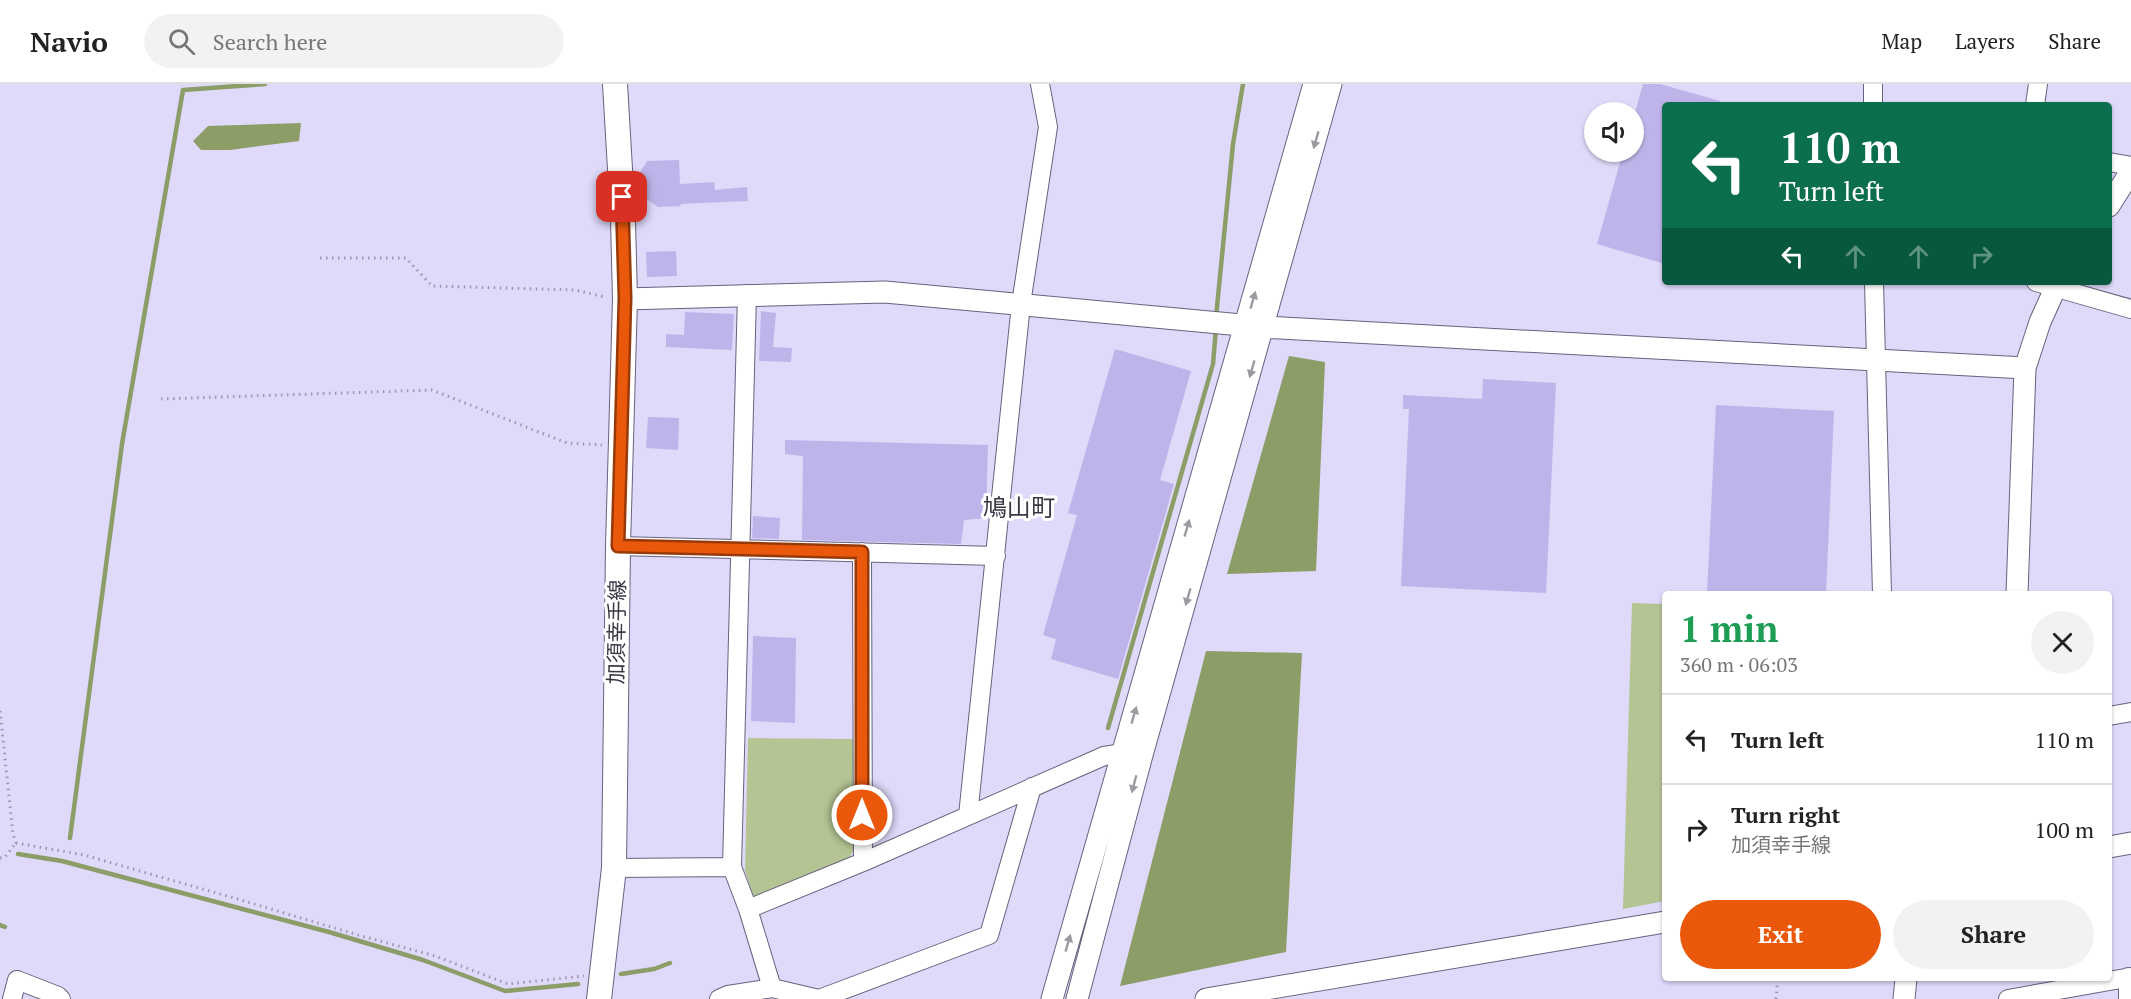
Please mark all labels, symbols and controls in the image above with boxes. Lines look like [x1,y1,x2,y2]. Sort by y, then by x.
search box [144,14,564,68]
text: Navio [30,23,108,60]
icon: search [165,25,198,58]
text: Search here [213,27,327,56]
text: Map [1881,27,1922,55]
text: Layers [1955,27,2015,55]
text: Share [2048,27,2101,55]
map controls [1584,102,1644,162]
button: sound [1584,102,1644,162]
text: 110 m [1779,119,1900,175]
icon: left [1680,126,1758,204]
one-way arrow [1311,131,1320,149]
pin [596,171,647,222]
text: Turn left [1779,173,1884,209]
icon: arrive [605,180,638,213]
icon: left [1776,240,1809,273]
icon: ahead [1839,240,1872,273]
icon: ahead [1902,240,1935,273]
icon: right [1965,240,1998,273]
one-way arrow [1249,291,1258,309]
one-way arrow [1247,360,1256,378]
district label: 鳩山町 [983,491,1055,523]
one-way arrow [1183,518,1192,536]
street label: 加須幸手線 [601,579,631,685]
one-way arrow [1183,588,1192,606]
text: 1 min [1680,605,1778,652]
button: close [2031,611,2094,674]
text: 360 m · 06:03 [1680,651,1798,678]
one-way arrow [1129,706,1139,724]
icon: left [1680,723,1713,756]
text: Turn left [1731,725,1824,754]
text: 110 m [2034,725,2094,754]
one-way arrow [1129,775,1138,793]
position arrow [830,783,894,847]
text: Turn right [1731,800,1840,829]
icon: right [1680,813,1713,846]
text: 100 m [2034,815,2094,844]
text: 加須幸手線 [1731,831,1831,858]
button: Exit [1680,900,1881,969]
button: Share [1893,900,2094,969]
one-way arrow [1064,934,1073,952]

